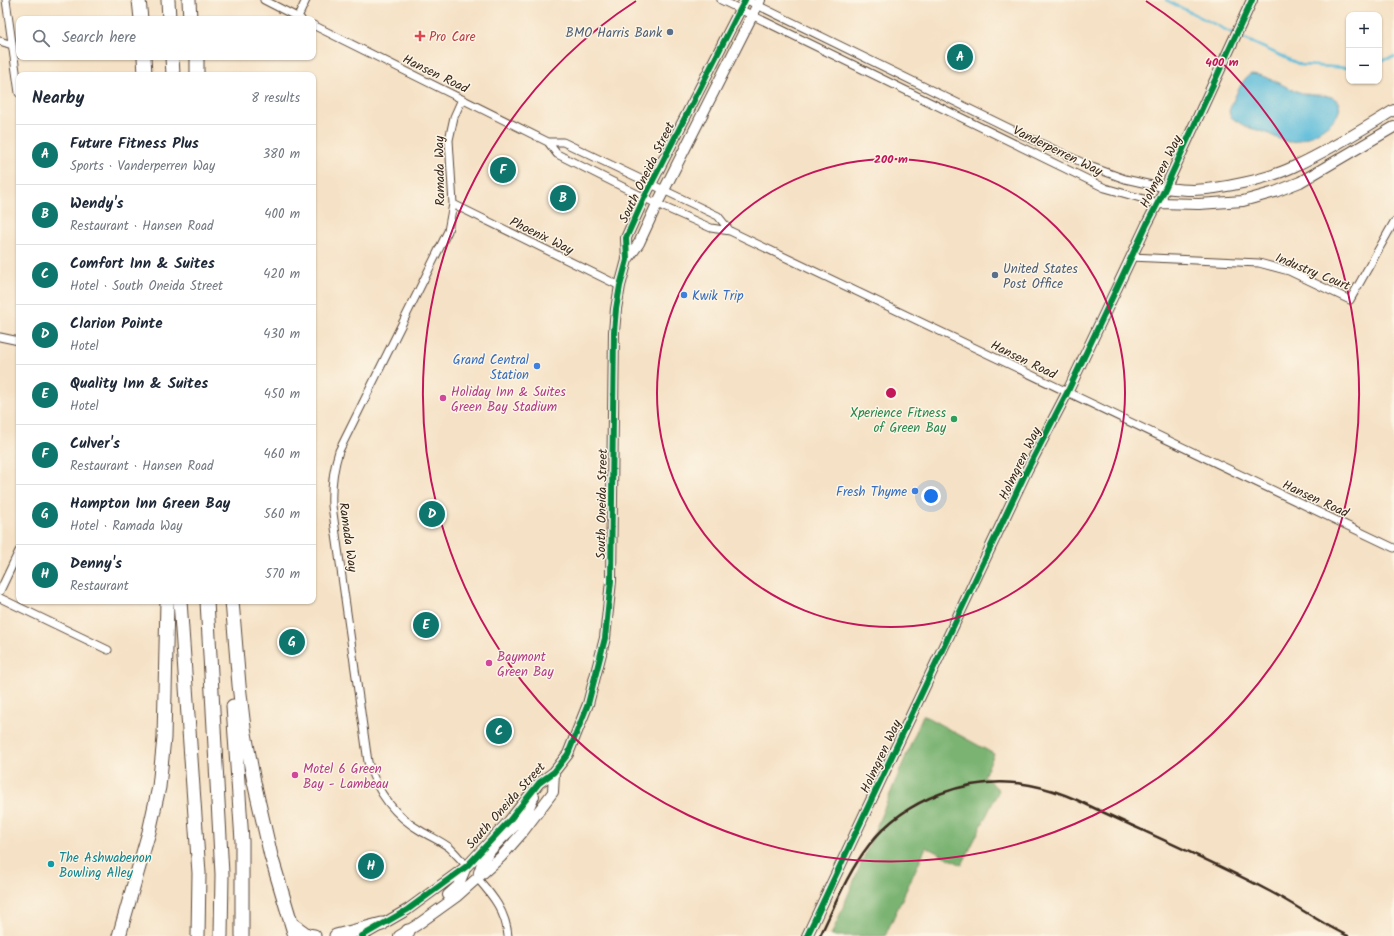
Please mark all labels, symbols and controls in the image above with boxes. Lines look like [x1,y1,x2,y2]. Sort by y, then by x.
map controls [1346,12,1382,84]
button: + [1346,12,1382,48]
search box [16,16,316,60]
place label: BMO Harris Bank [566,23,663,44]
text: Search here [62,26,136,50]
icon: search [30,27,52,49]
place label: Pro Care [429,27,476,48]
marker: BMO Harris Bank [665,27,675,37]
marker: Pro Care [414,30,426,42]
pin: A [947,42,973,72]
button: − [1346,48,1382,84]
street label: Hansen Road [399,49,472,100]
text: 400 m [1205,53,1239,72]
text: Nearby [32,85,84,112]
text: 8 results [251,88,300,109]
street label: South Oneida Street [614,117,682,227]
street label: Vanderperren Way [1009,121,1107,183]
street label: Holmgren Way [1135,131,1188,212]
text: Future Fitness Plus [70,132,199,156]
street label: Ramada Way [429,135,452,206]
text: A [41,144,49,165]
text: 380 m [263,144,300,165]
text: 200 m [874,150,908,169]
pin: F [490,155,516,185]
text: Sports · Vanderperren Way [70,156,215,177]
pin: B [550,183,576,213]
text: Wendy's [70,192,124,216]
text: B [41,204,49,225]
text: 400 m [264,204,300,225]
street label: Phoenix Way [506,212,578,261]
text: Restaurant · Hansen Road [70,216,214,237]
street label: Industry Court [1272,248,1354,297]
text: Comfort Inn & Suites [70,252,215,276]
place label: United States Post Office [1003,259,1078,295]
text: C [41,264,49,285]
text: 420 m [263,264,300,285]
marker: United States Post Office [990,270,1000,280]
text: Hotel · South Oneida Street [70,276,223,297]
place label: Kwik Trip [692,286,744,307]
marker: Kwik Trip [679,290,689,300]
text: Clarion Pointe [70,312,163,336]
text: D [41,324,49,345]
text: 430 m [263,324,300,345]
street label: Hansen Road [987,335,1060,386]
text: Hotel [70,336,99,357]
place label: Grand Central Station [453,350,529,386]
marker: Grand Central Station [532,361,542,371]
text: Quality Inn & Suites [70,372,208,396]
place label: Holiday Inn & Suites Green Bay Stadium [451,382,566,418]
text: E [41,384,49,405]
text: 450 m [264,384,300,405]
centre of rings [884,386,898,400]
marker: Holiday Inn & Suites Green Bay Stadium [438,393,448,403]
text: Hotel [70,396,99,417]
place label: Xperience Fitness of Green Bay [850,403,947,439]
marker: Xperience Fitness of Green Bay [949,414,959,424]
street label: Holmgren Way [994,423,1047,504]
text: Culver's [70,432,120,456]
text: F [41,444,49,465]
text: 460 m [264,444,300,465]
street label: South Oneida Street [591,447,614,560]
text: Restaurant · Hansen Road [70,456,214,477]
street label: Hansen Road [1279,475,1353,524]
place label: Fresh Thyme [836,482,907,503]
marker: Fresh Thyme [910,486,920,496]
your location [921,486,941,506]
text: Hampton Inn Green Bay [70,492,230,516]
pin: D [419,499,445,529]
street label: Ramada Way [332,501,363,574]
text: G [41,504,49,525]
text: 560 m [264,504,300,525]
text: Hotel · Ramada Way [70,516,182,537]
text: Denny's [70,552,122,576]
text: H [41,564,49,585]
text: 570 m [265,564,300,585]
text: Restaurant [70,576,129,597]
pin: E [413,610,439,640]
pin: G [279,627,305,657]
place label: Baymont Green Bay [497,647,554,683]
marker: Baymont Green Bay [484,658,494,668]
pin: C [486,716,512,746]
street label: Holmgren Way [855,716,908,797]
street label: South Oneida Street [461,757,552,854]
place label: Motel 6 Green Bay - Lambeau [303,759,389,795]
marker: Motel 6 Green Bay - Lambeau [290,770,300,780]
place label: The Ashwabenon Bowling Alley [59,848,152,884]
pin: H [358,851,384,881]
marker: The Ashwabenon Bowling Alley [46,859,56,869]

